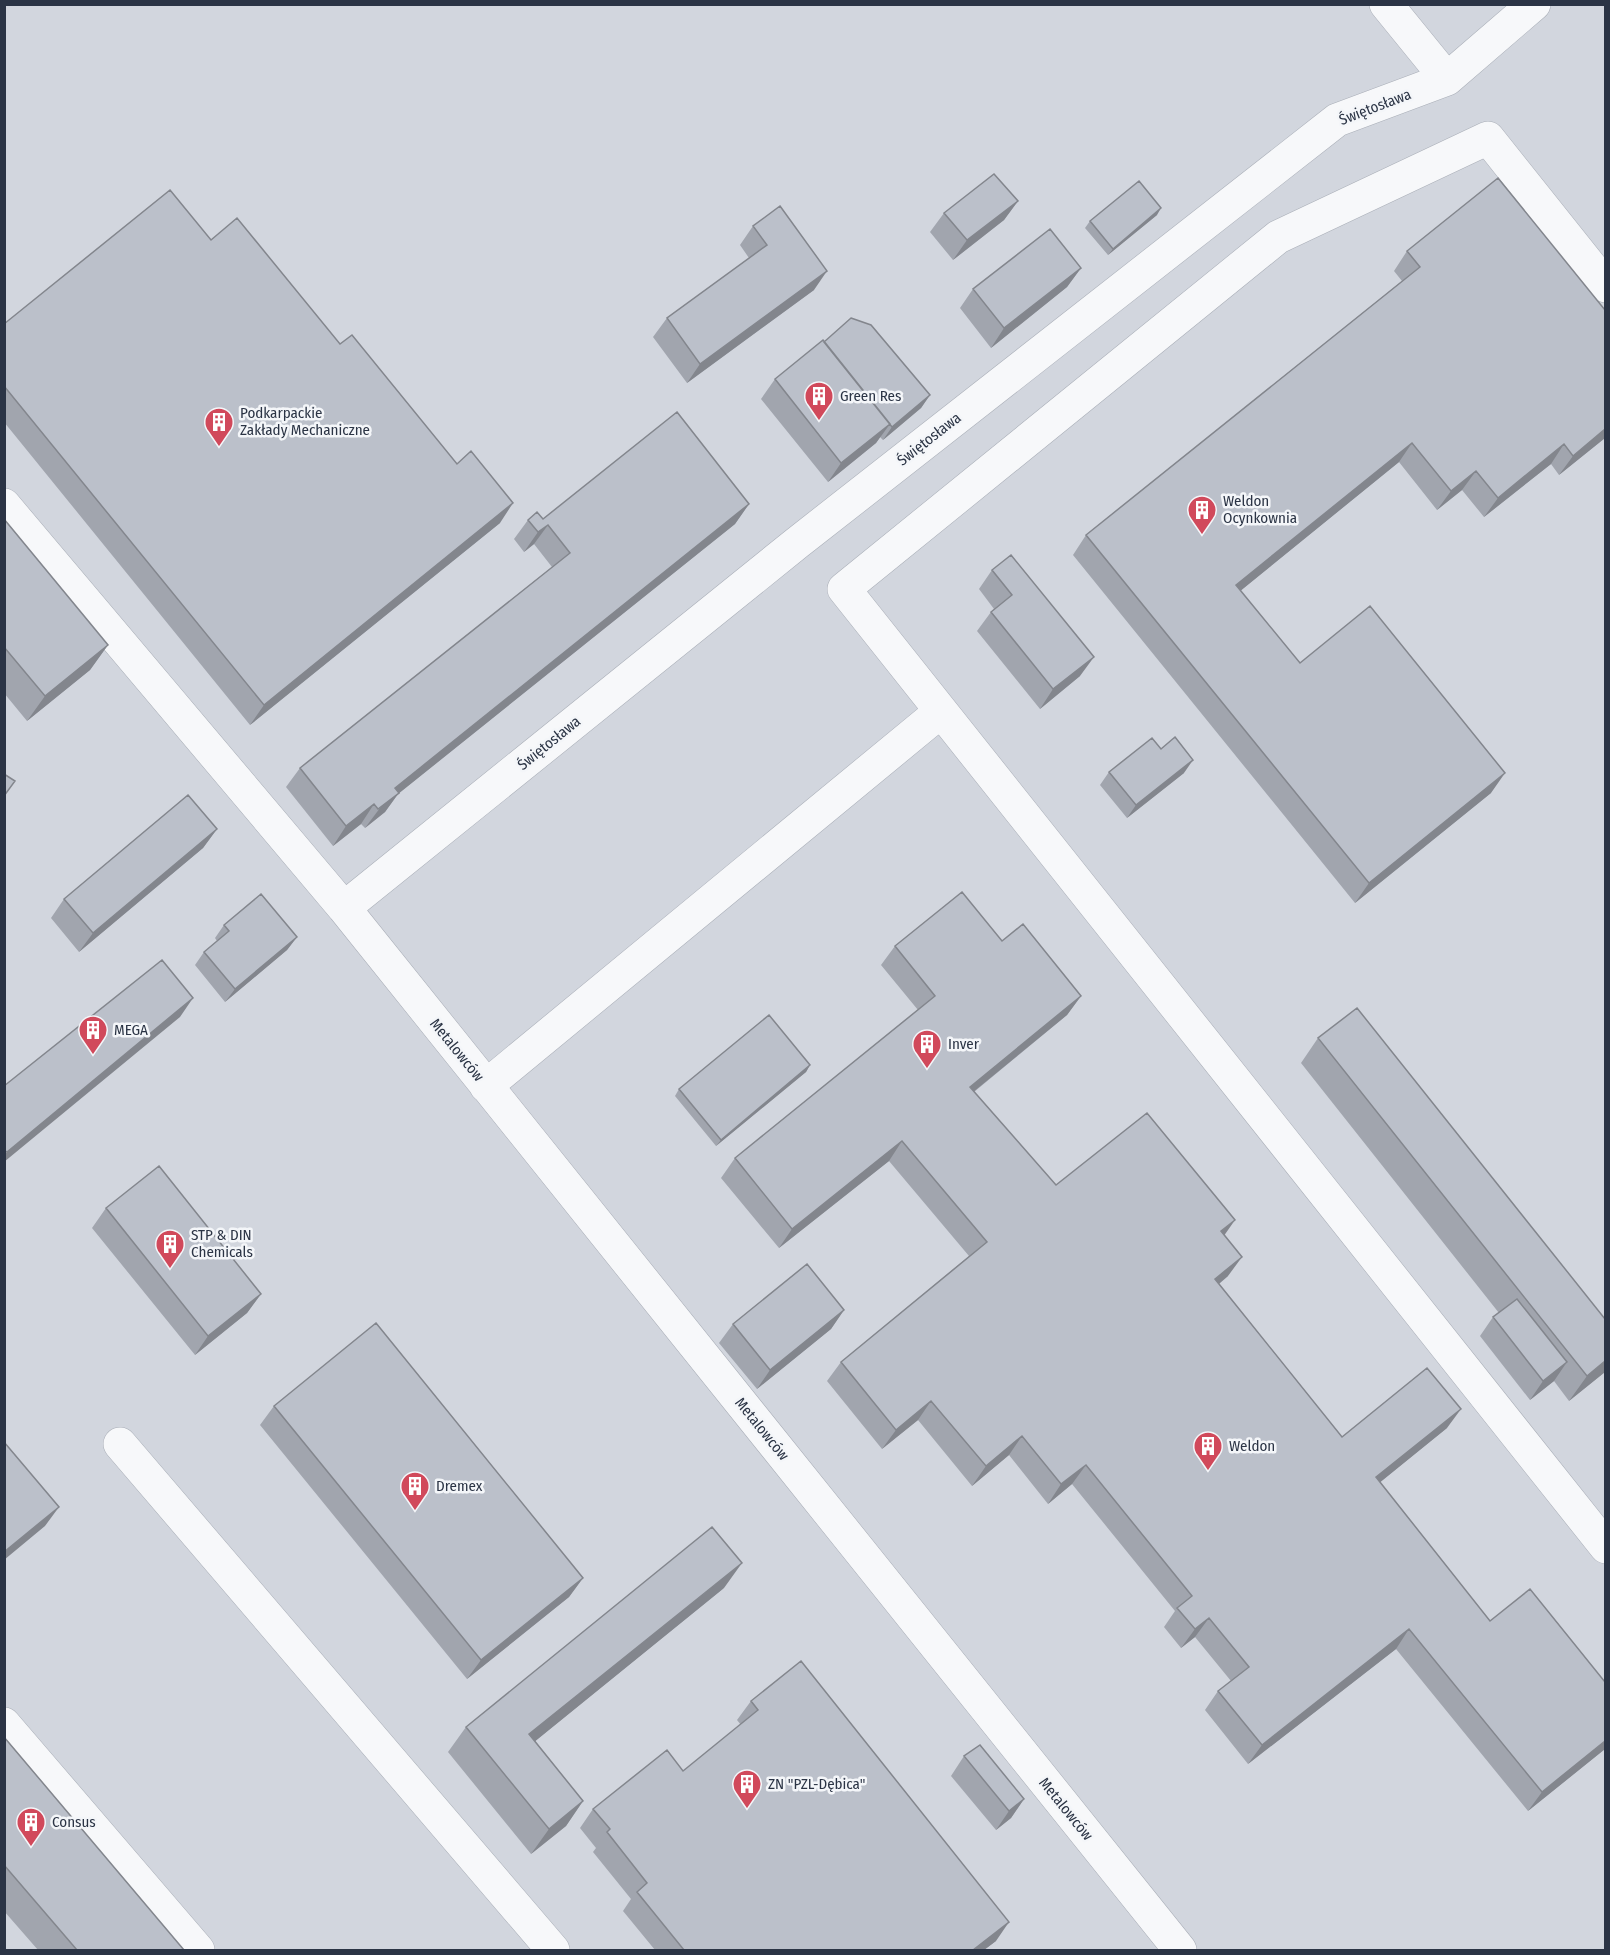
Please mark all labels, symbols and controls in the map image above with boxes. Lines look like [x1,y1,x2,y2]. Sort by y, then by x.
street label: Świętosława [1336,85,1414,129]
building icon: Green Res [803,380,835,422]
place label: Green Res [840,387,901,405]
place label: Podkarpackie Zakłady Mechaniczne [240,404,370,439]
building icon: Podkarpackie Zakłady Mechaniczne [203,406,235,448]
street label: Świętosława [894,409,964,469]
place label: Weldon Ocynkownia [1223,492,1297,527]
building icon: Weldon Ocynkownia [1186,494,1218,536]
street label: Świętosława [514,712,584,774]
building icon: MEGA [77,1014,109,1056]
street label: Metalowców [426,1015,488,1085]
place label: MEGA [114,1021,148,1039]
building icon: Inver [911,1028,943,1070]
place label: Inver [948,1035,980,1053]
place label: STP & DIN Chemicals [191,1226,253,1261]
building icon: STP & DIN Chemicals [154,1228,186,1270]
street label: Metalowców [731,1394,793,1464]
building icon: Weldon [1192,1430,1224,1472]
place label: Weldon [1229,1437,1275,1455]
building icon: Dremex [399,1470,431,1512]
place label: Dremex [436,1477,483,1495]
building icon: ZN "PZL-Dębica" [731,1768,763,1810]
street label: Metalowców [1035,1774,1097,1844]
place label: ZN "PZL-Dębica" [768,1775,865,1793]
building icon: Consus [15,1806,47,1848]
place label: Consus [52,1813,96,1831]

